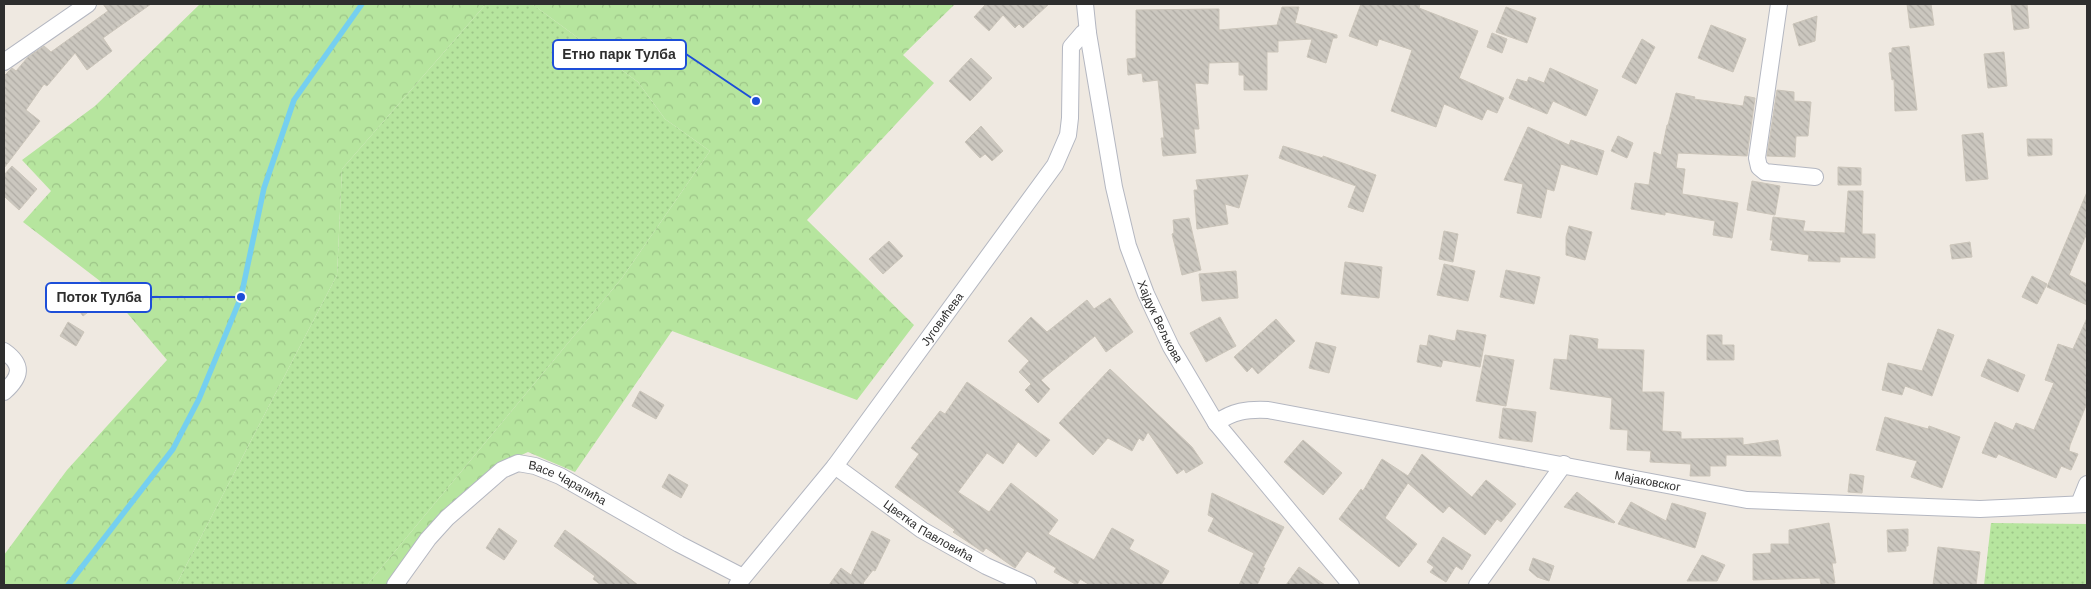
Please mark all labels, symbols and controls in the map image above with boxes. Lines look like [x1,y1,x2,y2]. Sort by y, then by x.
callout: Етно парк Тулба [553,40,686,69]
text: Етно парк Тулба [562,46,676,62]
street label: Хајдук Вељкова [1135,278,1186,365]
callout: Поток Тулба [46,283,151,312]
text: Поток Тулба [56,289,142,305]
street label: Југовићева [918,290,966,348]
street label: Васе Чарапића [528,458,609,508]
street label: Мајаковског [1613,468,1682,494]
street label: Цветка Павловића [881,497,976,565]

